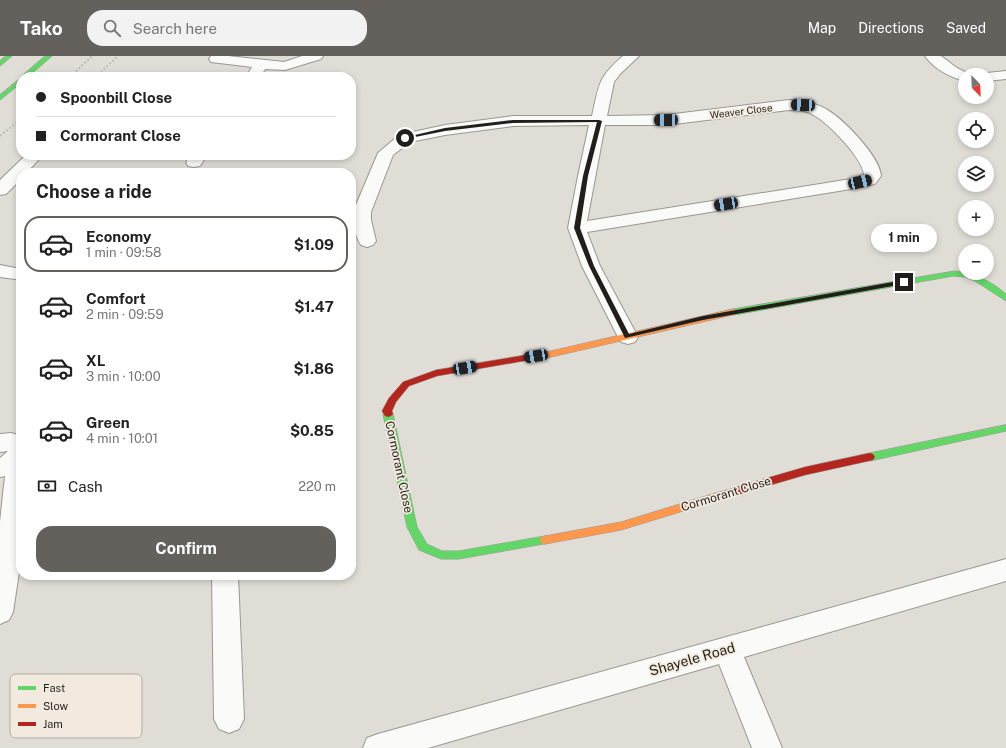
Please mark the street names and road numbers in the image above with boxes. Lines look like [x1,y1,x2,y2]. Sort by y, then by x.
street label: Weaver Close [709,101,773,121]
street label: Cormorant Close [382,420,416,514]
street label: Cormorant Close [679,474,773,514]
street label: Shayele Road [647,639,737,679]

